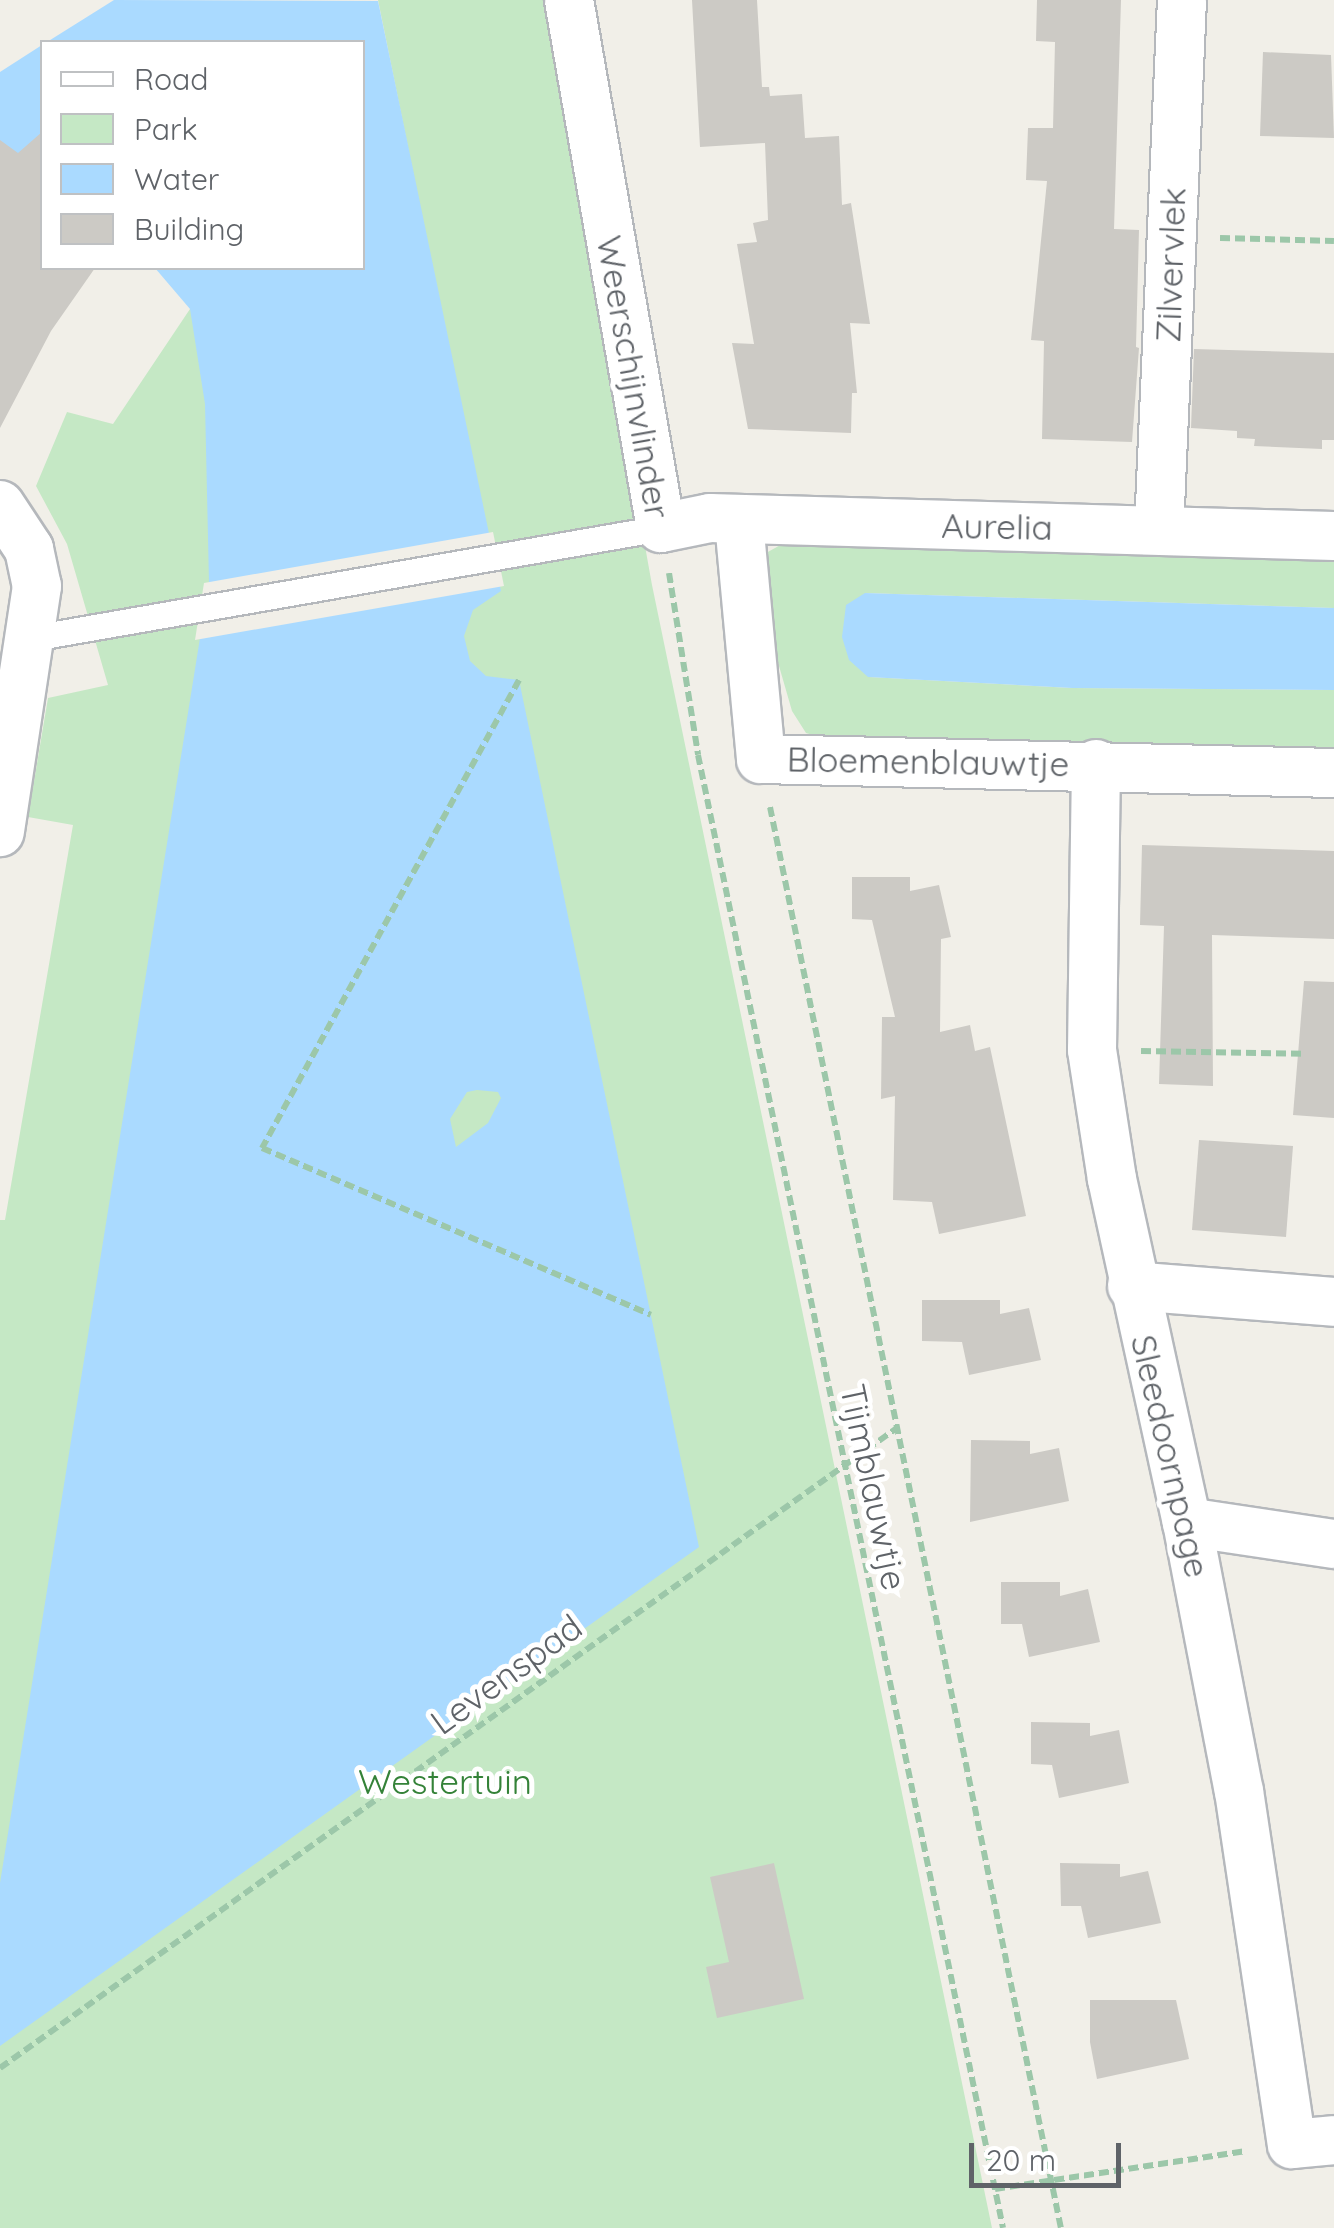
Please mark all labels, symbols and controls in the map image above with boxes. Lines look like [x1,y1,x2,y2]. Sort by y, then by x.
legend [40,40,365,270]
text: Road [134,60,208,98]
text: Park [134,110,198,148]
text: Water [134,160,219,198]
street label: Zilvervlek [1146,187,1194,343]
text: Building [134,210,244,248]
street label: Weerschijnvlinder [588,232,680,522]
street label: Aurelia [941,504,1053,548]
street label: Bloemenblauwtje [786,738,1070,784]
street label: Sleedoornpage [1123,1331,1219,1581]
street label: Tijmblauwtje [832,1380,916,1594]
street label: Levenspad [422,1605,590,1743]
park label: Westertuin [358,1760,532,1802]
scale bar [974,2123,1126,2185]
text: 20 m [986,2141,1056,2179]

